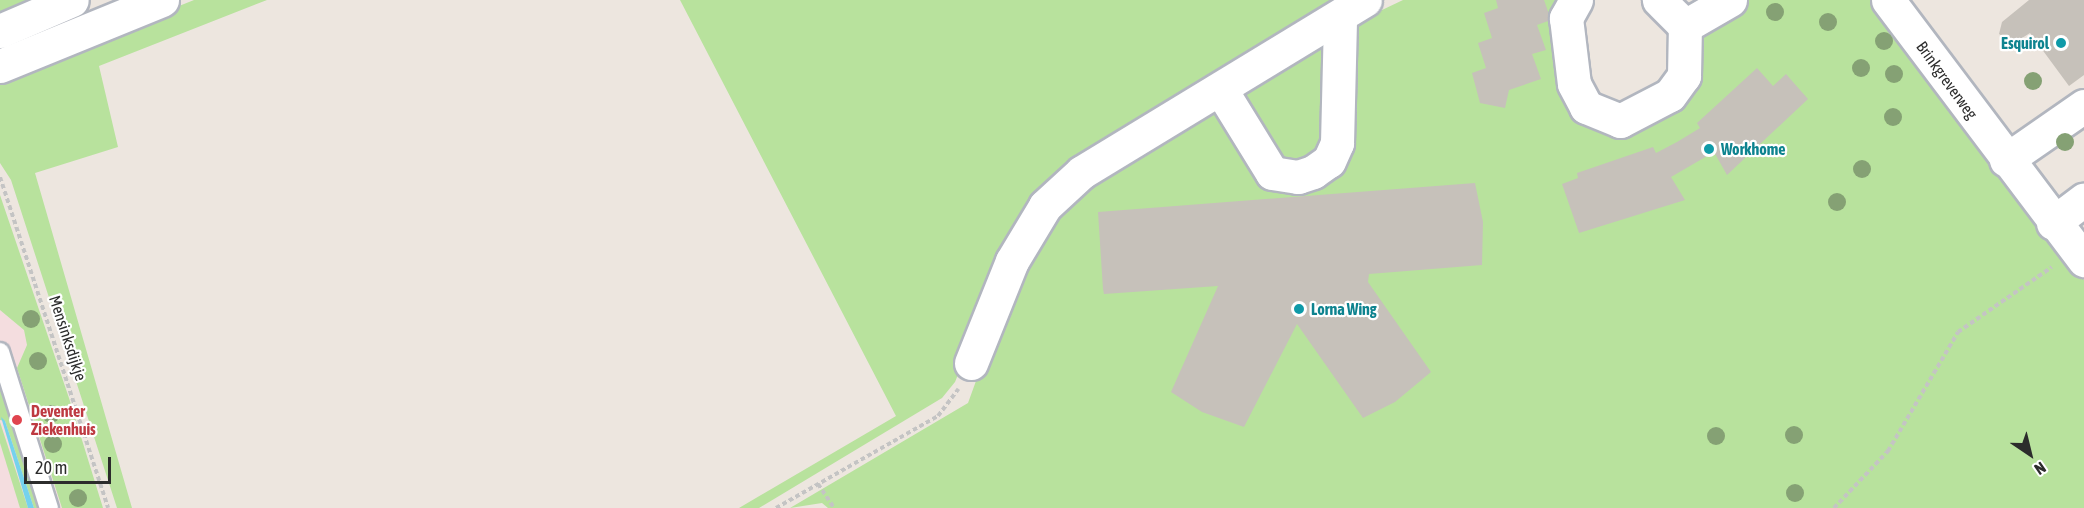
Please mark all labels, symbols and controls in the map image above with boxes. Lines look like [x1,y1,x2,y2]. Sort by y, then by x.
place label: Esquirol [2001,33,2049,53]
marker: Esquirol [2054,36,2068,50]
street label: Brinkgreverweg [1912,37,1982,123]
place label: Workhome [1721,139,1785,159]
marker: Workhome [1702,142,1716,156]
street label: Mensinksdijkje [45,293,91,383]
place label: Lorna Wing [1311,299,1377,319]
marker: Lorna Wing [1292,302,1306,316]
place label: Deventer Ziekenhuis [31,401,96,439]
marker: Deventer Ziekenhuis [8,411,26,429]
north arrow [2000,424,2060,484]
scale bar [27,445,114,483]
text: 20 m [35,457,67,478]
text: N [2031,459,2049,479]

